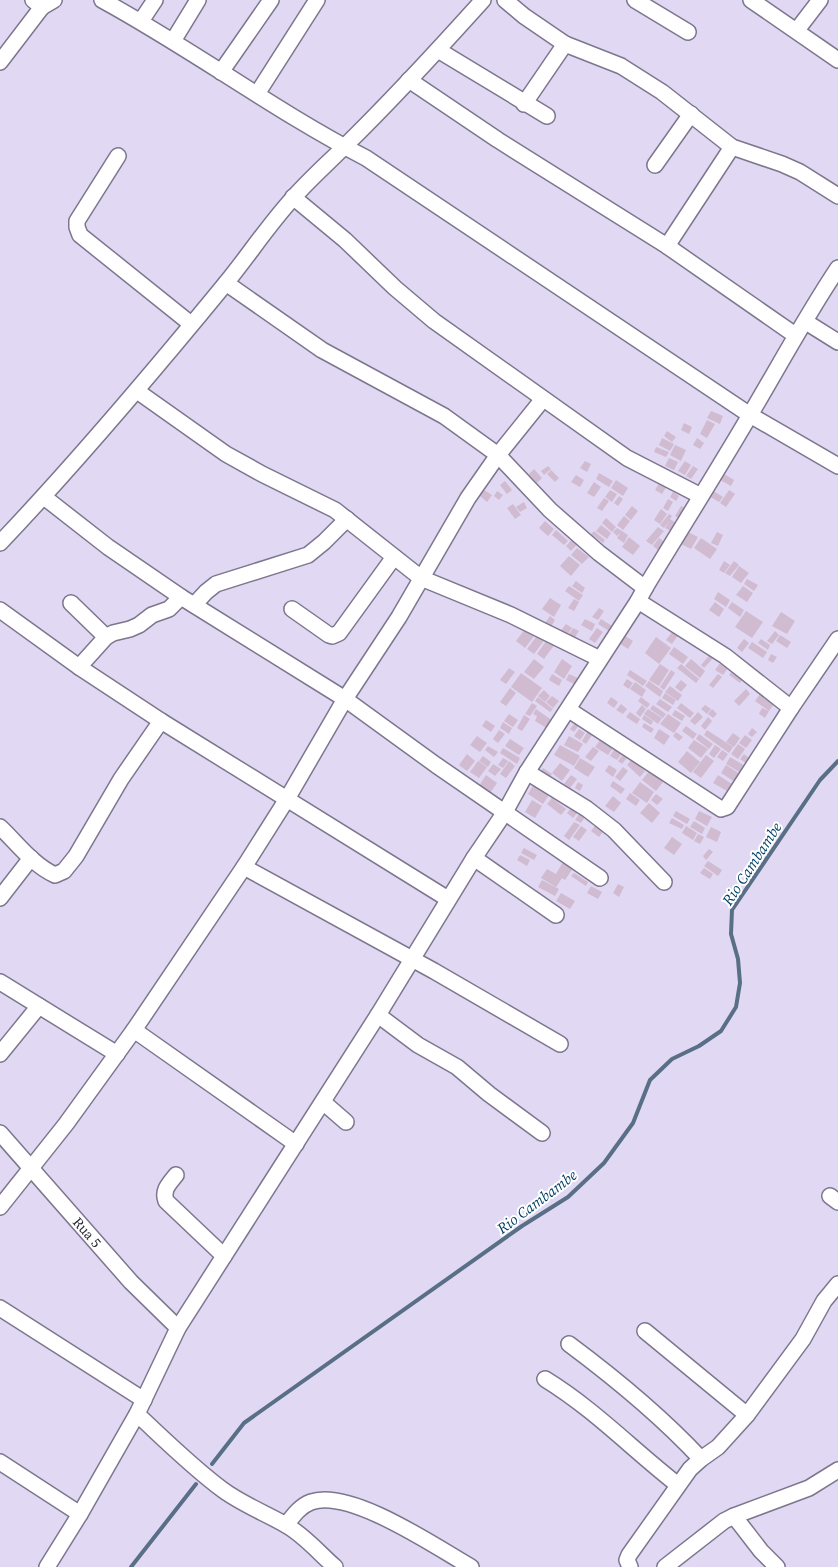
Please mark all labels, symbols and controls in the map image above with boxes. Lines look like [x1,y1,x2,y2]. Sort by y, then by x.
water label: Rio Cambambe [716,818,786,910]
water label: Rio Cambambe [492,1165,581,1239]
street label: Rua 5 [68,1213,106,1252]

